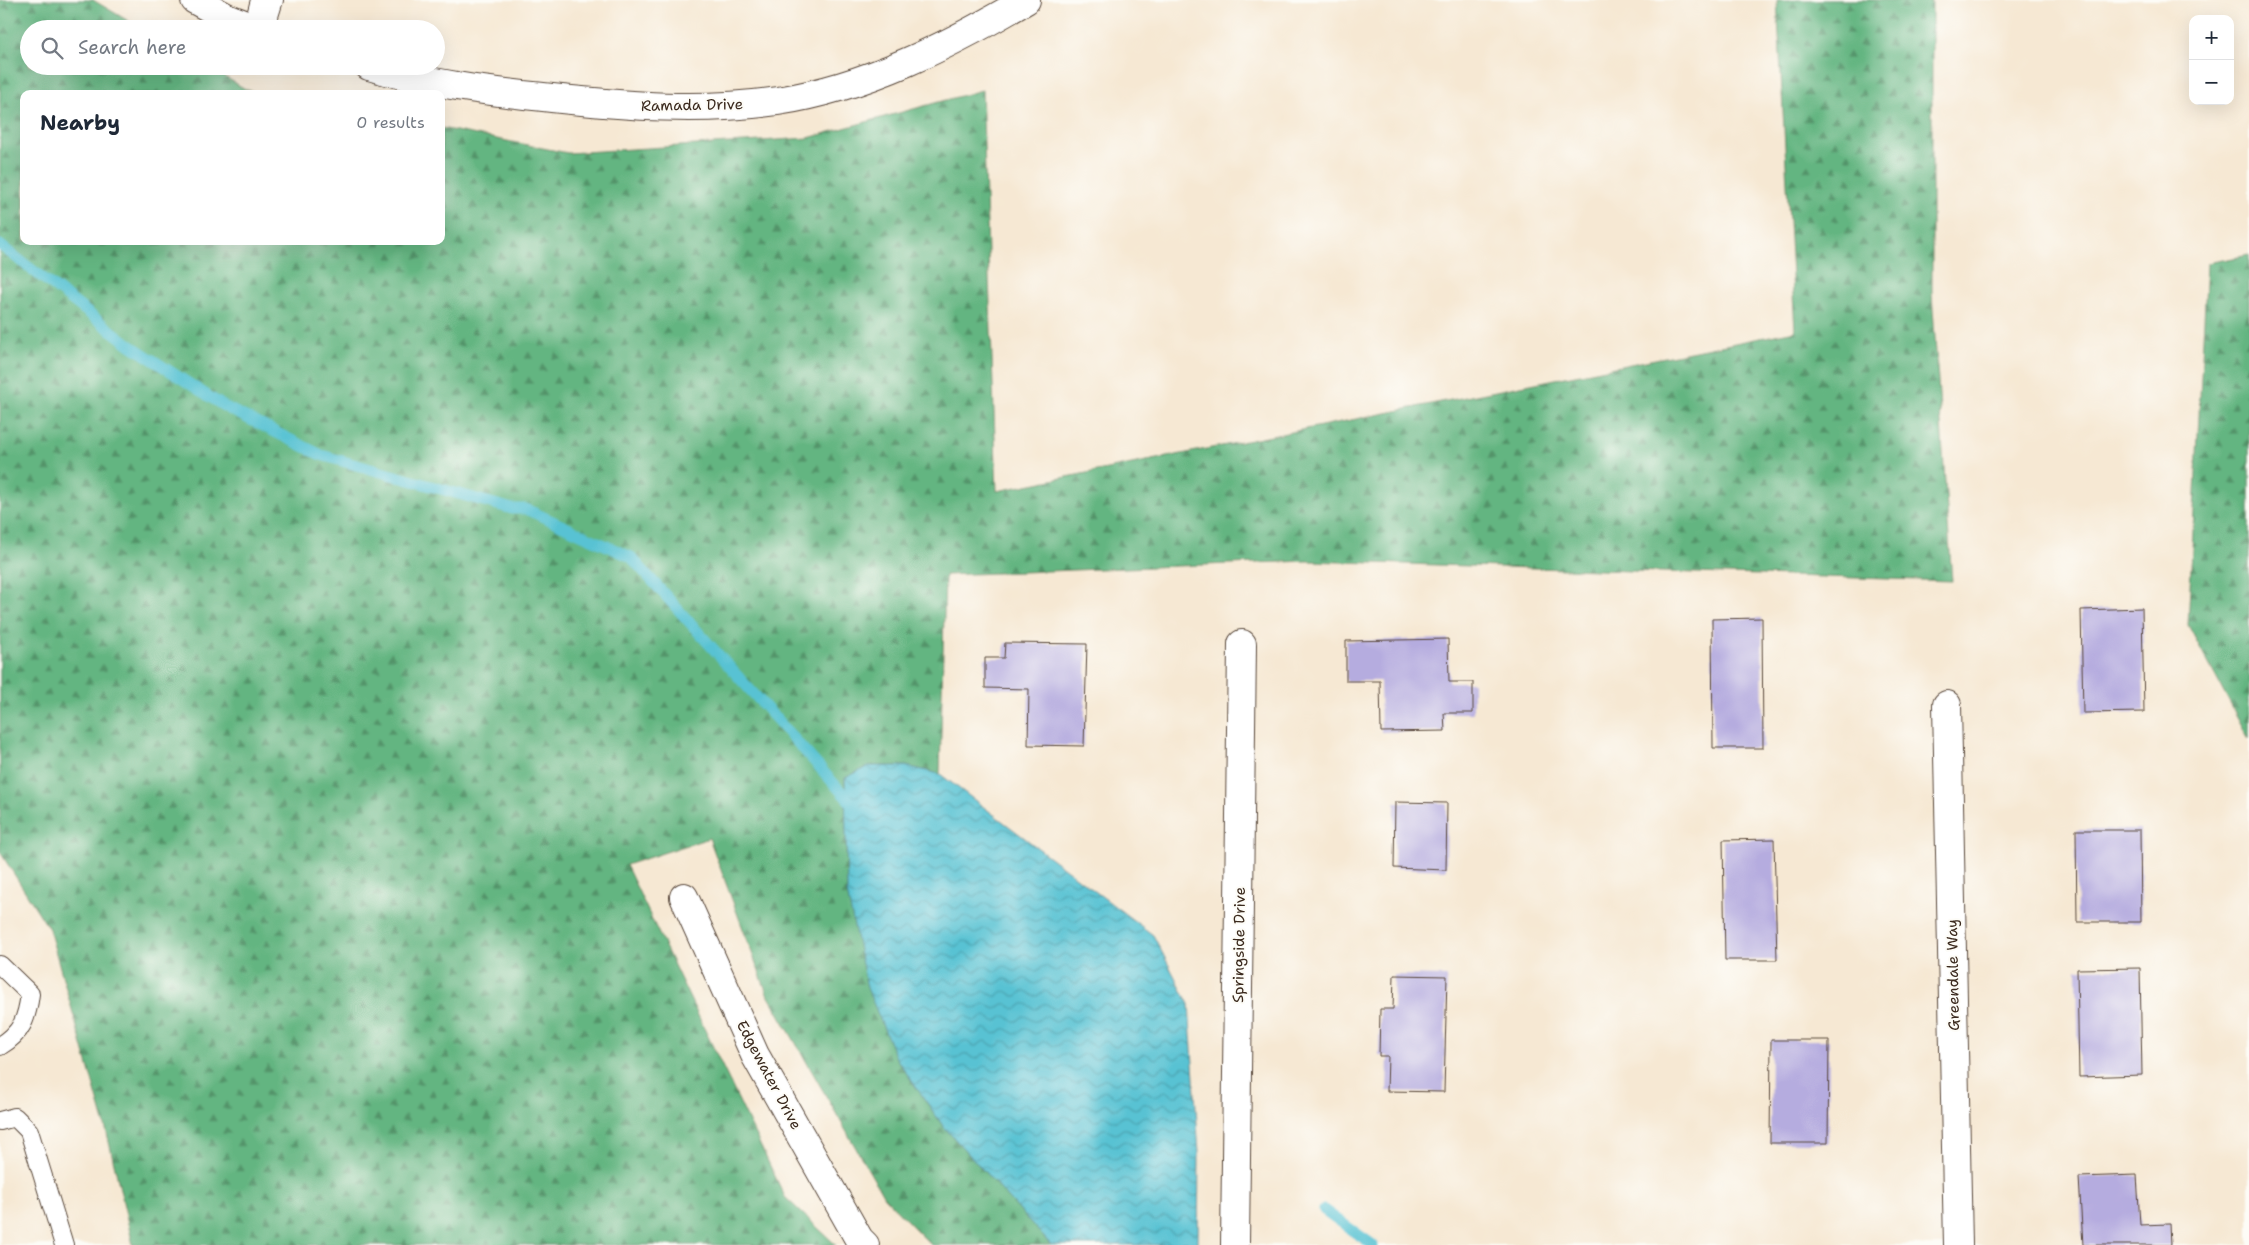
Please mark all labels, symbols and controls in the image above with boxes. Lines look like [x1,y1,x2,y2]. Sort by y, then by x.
map controls [2189,15,2234,105]
button: + [2189,15,2234,60]
search box [20,20,445,75]
icon: search [38,34,66,62]
text: Search here [78,35,187,60]
button: − [2189,60,2234,105]
street label: Ramada Drive [641,94,743,116]
text: Nearby [40,109,120,137]
text: 0 results [356,112,425,133]
street label: Springside Drive [1228,887,1250,1003]
street label: Greendale Way [1942,919,1964,1031]
street label: Edgewater Drive [732,1017,806,1133]

